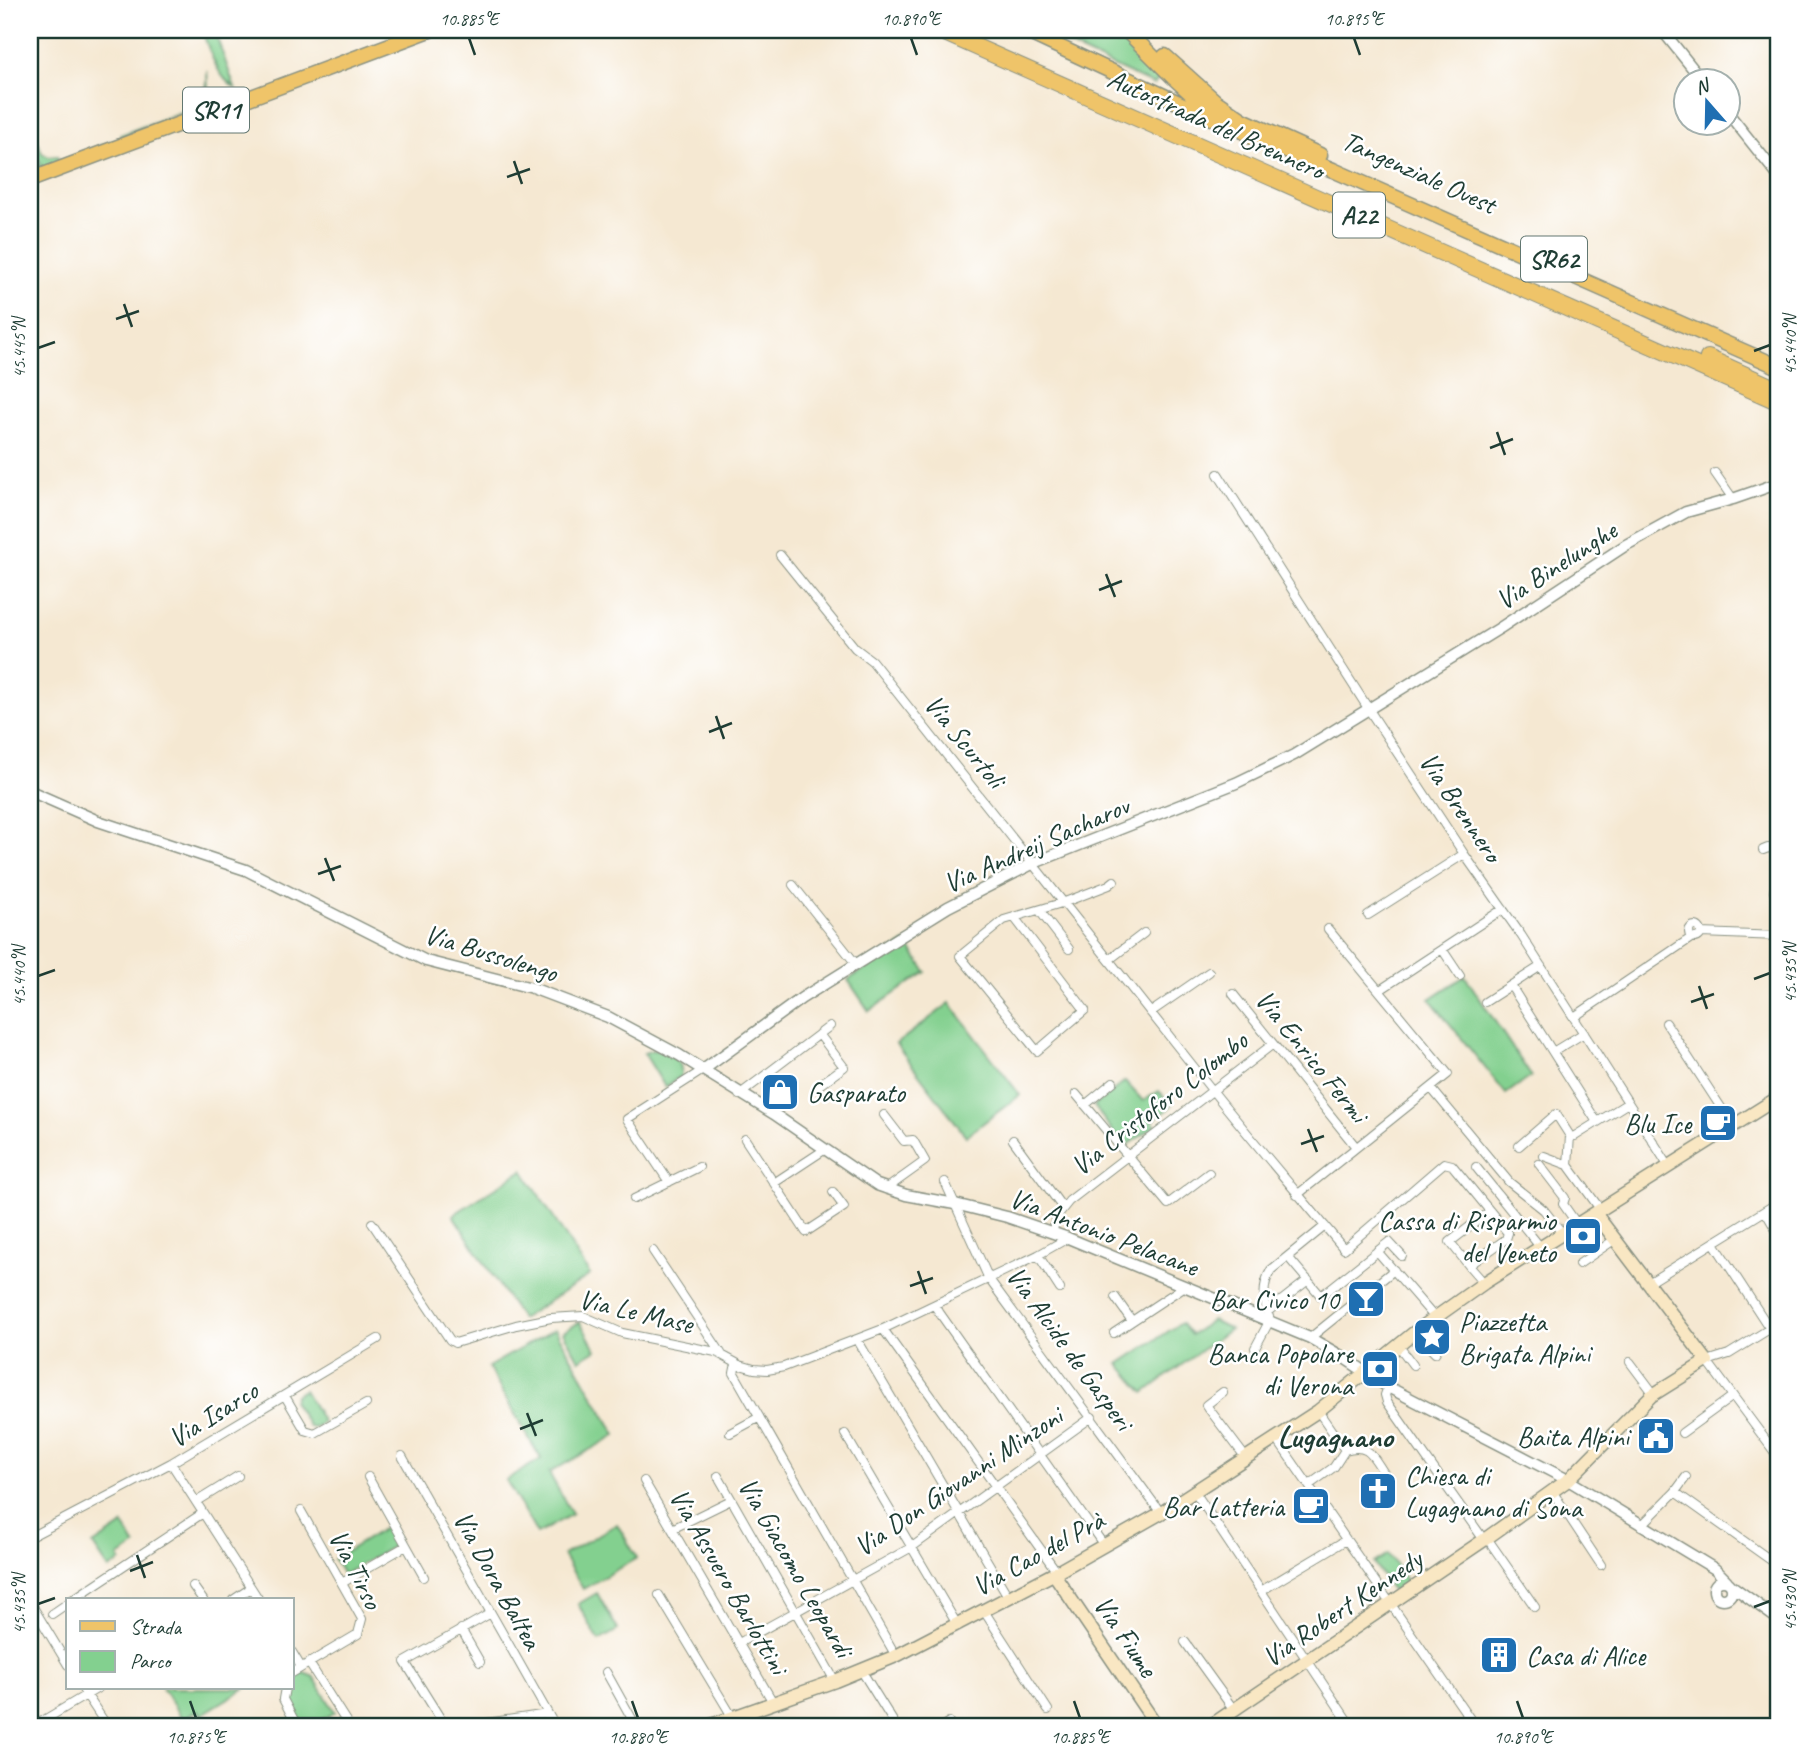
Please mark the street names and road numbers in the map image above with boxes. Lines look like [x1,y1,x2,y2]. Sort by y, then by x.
street label: Autostrada del Brennero [1102,61,1333,189]
road number: SR11 [183,88,249,132]
street label: Tangenziale Ovest [1337,123,1504,223]
road number: A22 [1333,192,1385,238]
road number: SR62 [1521,236,1587,282]
street label: Via Binelunghe [1489,512,1625,617]
street label: Via Scurtoli [917,687,1016,798]
street label: Via Brennero [1412,746,1512,871]
street label: Via Andreij Sacharov [938,786,1137,901]
street label: Via Bussolengo [420,916,564,990]
street label: Via Enrico Fermi [1248,983,1378,1132]
street label: Via Cristoforo Colombo [1064,1022,1256,1183]
street label: Via Antonio Pelacane [1005,1180,1205,1285]
street label: Via Alcide de Gasperi [999,1259,1143,1440]
street label: Via Le Mase [576,1281,698,1342]
street label: Via Isarco [162,1372,266,1455]
street label: Via Don Giovanni Minzoni [847,1396,1072,1564]
street label: Via Giacomo Leopardi [731,1471,863,1666]
street label: Via Assuero Barlottini [662,1482,798,1683]
street label: Via Cao del Prà [966,1502,1112,1604]
street label: Via Dora Baltea [446,1505,551,1657]
street label: Via Tirso [321,1523,392,1616]
street label: Via Robert Kennedy [1255,1540,1431,1674]
street label: Via Fiume [1086,1589,1167,1685]

